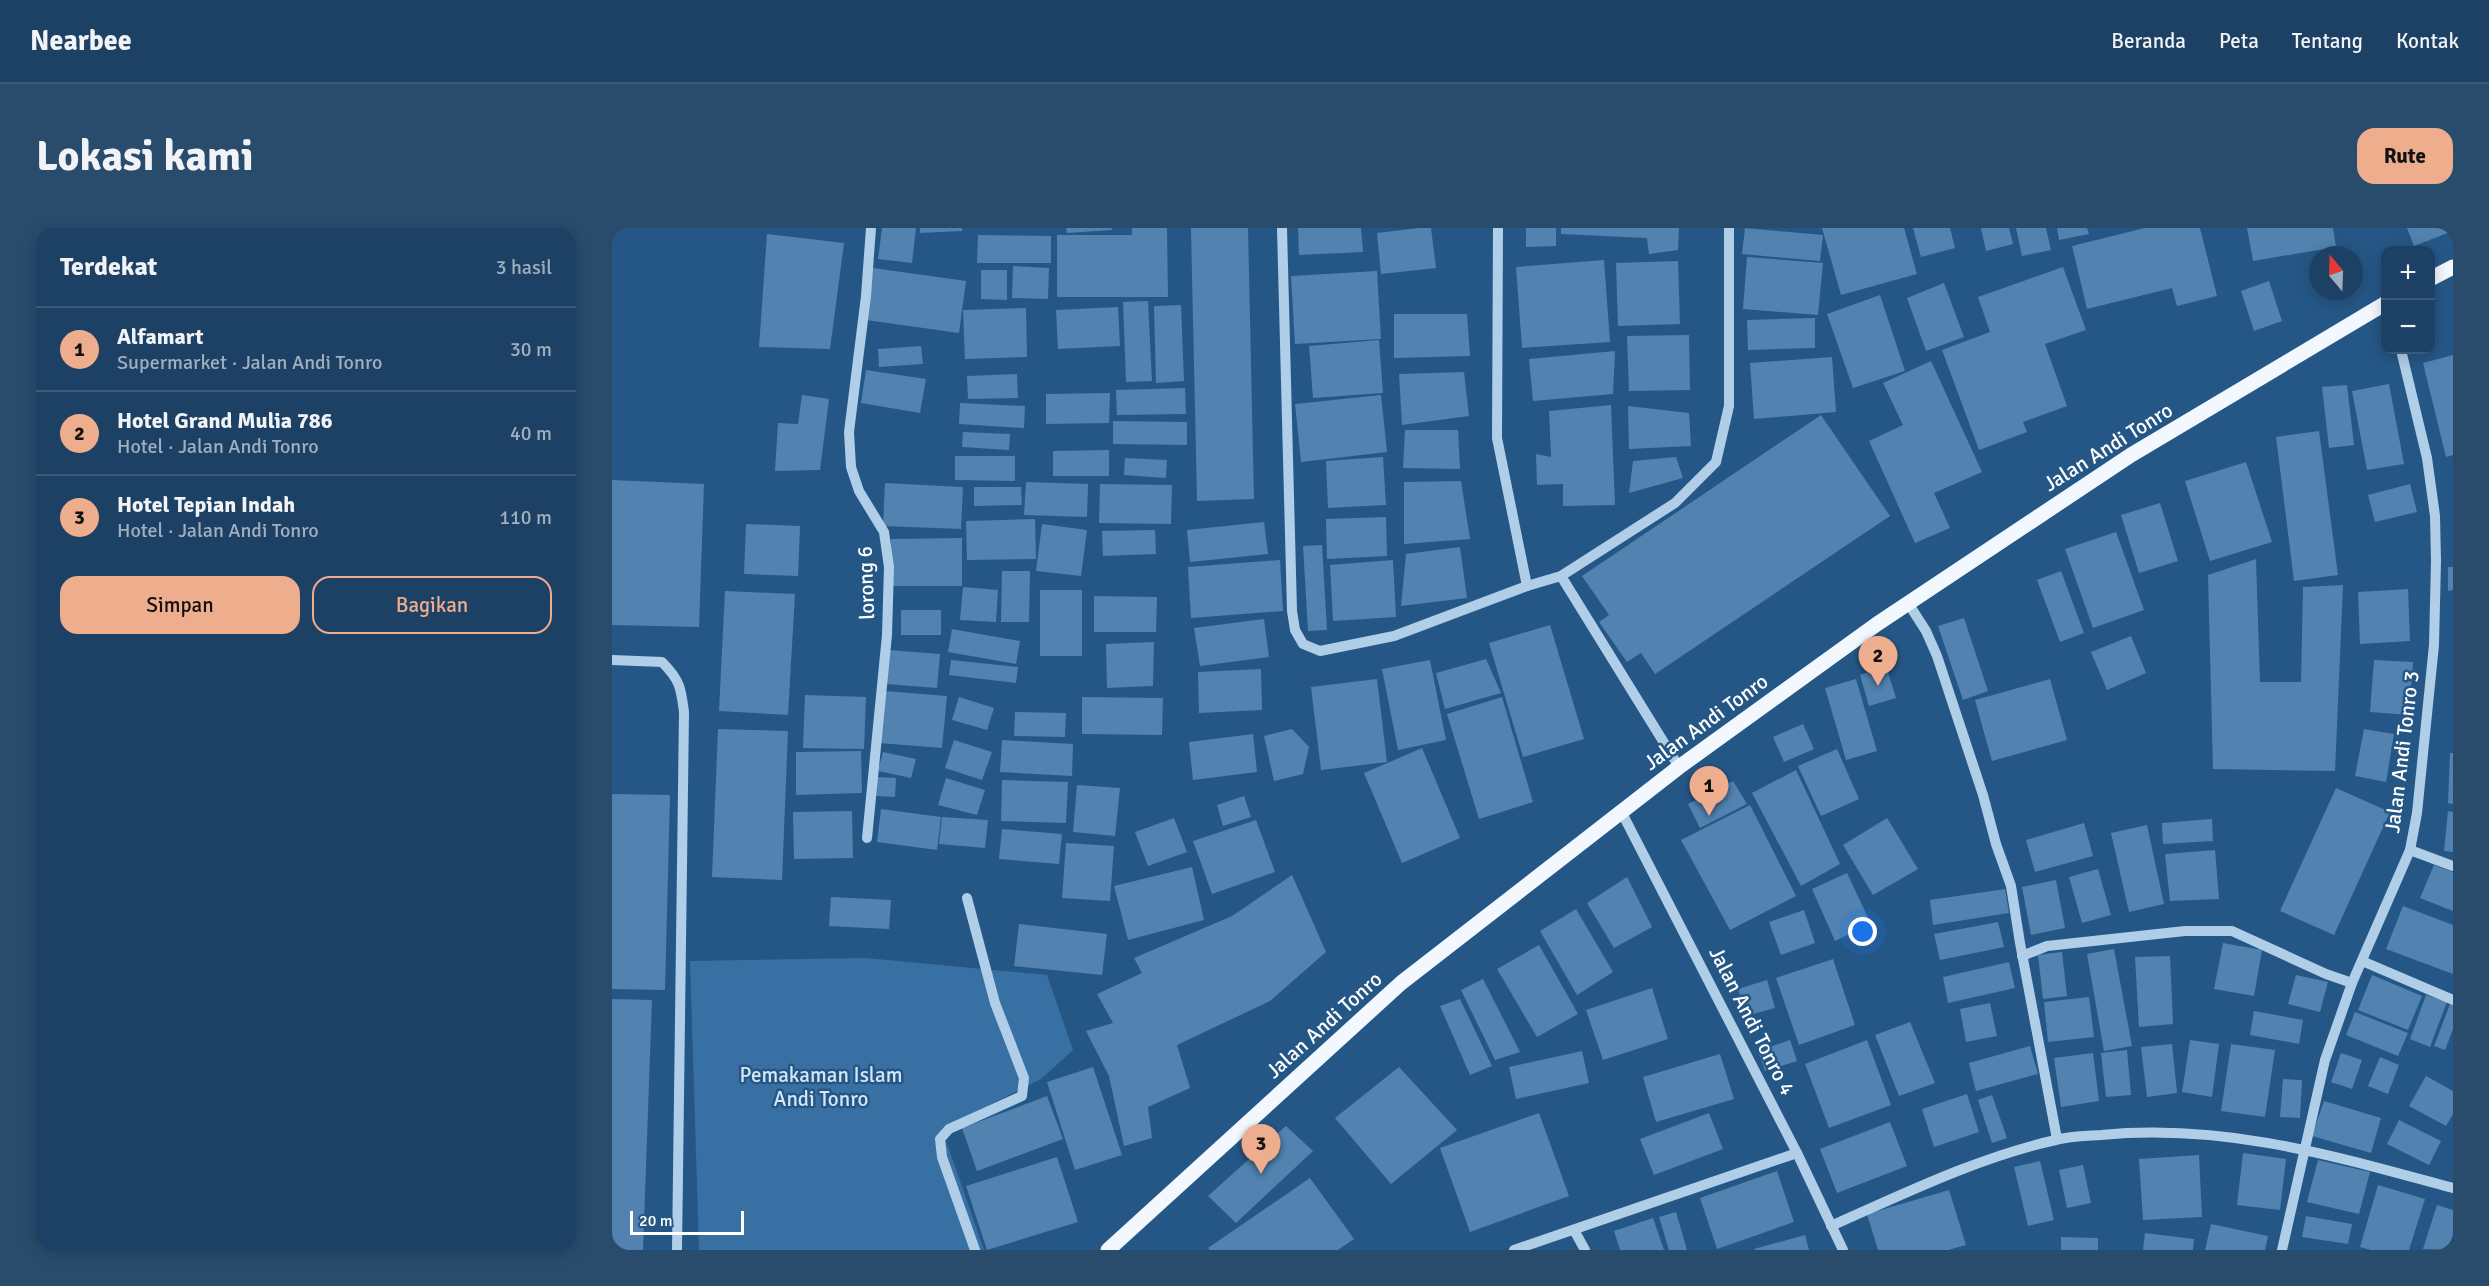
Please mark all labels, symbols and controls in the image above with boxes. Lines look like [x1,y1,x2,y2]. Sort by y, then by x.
text: Nearbee [30,24,132,58]
text: Beranda [2111,28,2186,54]
text: Peta [2219,28,2259,54]
text: Tentang [2292,28,2363,54]
text: Kontak [2396,28,2459,54]
button: Rute [2357,128,2453,184]
text: Lokasi kami [36,131,254,182]
north arrow [2309,246,2363,300]
map controls [2381,246,2435,354]
button: + [2381,246,2435,300]
text: Terdekat [60,251,157,283]
text: 3 hasil [496,255,552,280]
button: − [2381,300,2435,354]
text: Alfamart [117,323,204,350]
text: 1 [74,337,85,362]
text: 30 m [510,337,552,362]
text: Supermarket · Jalan Andi Tonro [117,350,382,375]
street label: Jalan Andi Tonro [2039,397,2177,497]
text: Hotel Grand Mulia 786 [117,407,333,434]
text: 2 [74,421,85,446]
text: 40 m [510,421,552,446]
text: Hotel · Jalan Andi Tonro [117,434,319,459]
text: Hotel Tepian Indah [117,491,295,518]
text: 3 [74,505,85,530]
text: 110 m [499,505,552,530]
text: Hotel · Jalan Andi Tonro [117,518,319,543]
street label: lorong 6 [852,546,880,620]
button: Simpan [60,576,300,634]
button: Bagikan [312,576,552,634]
pin: 2 [1858,636,1898,686]
street label: Jalan Andi Tonro [1639,668,1773,776]
street label: Jalan Andi Tonro 3 [2379,669,2425,835]
pin: 1 [1690,766,1728,816]
your location [1848,917,1877,946]
street label: Jalan Andi Tonro 4 [1703,942,1801,1100]
street label: Jalan Andi Tonro [1261,966,1387,1084]
park label: Pemakaman Islam Andi Tonro [740,1062,902,1112]
pin: 3 [1242,1124,1280,1174]
scale bar [630,1208,744,1236]
text: 20 m [639,1211,673,1231]

